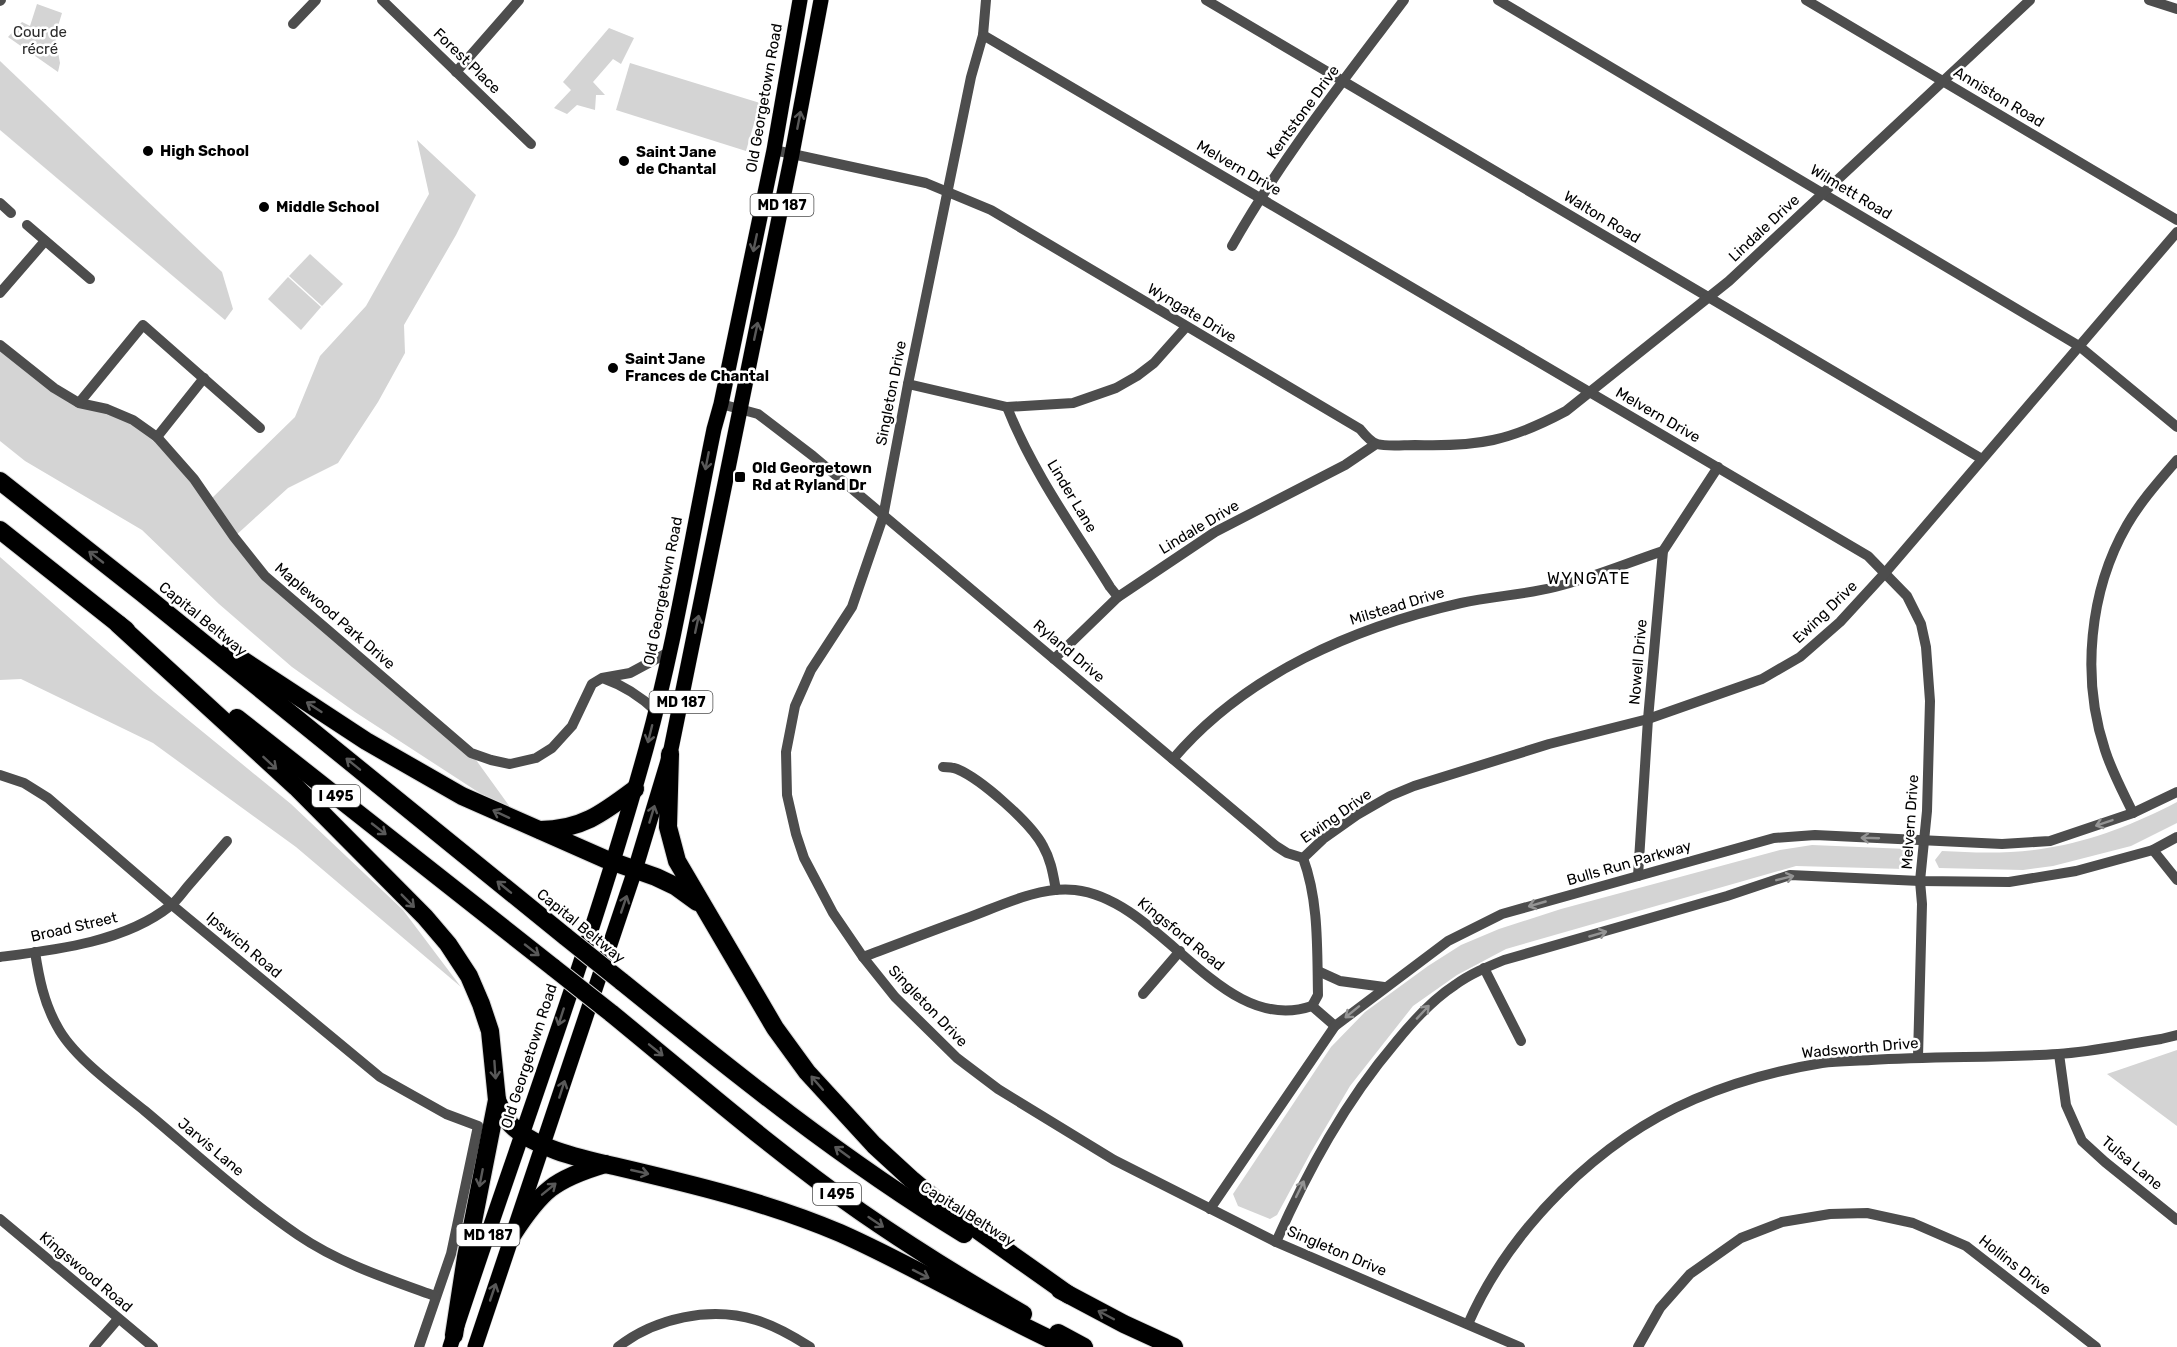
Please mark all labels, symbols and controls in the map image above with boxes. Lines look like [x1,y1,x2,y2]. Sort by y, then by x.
street label: Old Georgetown Road [742,22,786,174]
park label: Cour de récré [13,23,67,58]
street label: Forest Place [430,24,504,98]
street label: Kentstone Drive [1263,62,1343,162]
street label: Anniston Road [1951,63,2047,131]
one-way arrow [794,110,805,130]
street label: Melvern Drive [1193,136,1285,200]
place label: High School [160,142,249,160]
place label: Saint Jane de Chantal [636,143,716,178]
marker: High School [141,144,155,158]
marker: Saint Jane de Chantal [617,154,631,168]
street label: Wilmett Road [1807,161,1895,223]
street label: Walton Road [1560,187,1644,247]
street label: Lindale Drive [1725,191,1803,265]
road number: MD 187 [750,194,814,216]
place label: Middle School [276,198,379,216]
marker: Middle School [257,200,271,214]
one-way arrow [748,234,760,253]
street label: Wyngate Drive [1144,279,1240,347]
one-way arrow [751,322,762,342]
street label: Singleton Drive [872,339,910,447]
place label: Saint Jane Frances de Chantal [625,350,769,385]
marker: Saint Jane Frances de Chantal [606,361,620,375]
street label: Melvern Drive [1612,383,1704,447]
one-way arrow [701,451,713,470]
street label: Linder Lane [1043,456,1101,536]
place label: Old Georgetown Rd at Ryland Dr [752,459,872,494]
marker: Old Georgetown Rd at Ryland Dr [733,470,747,484]
street label: Lindale Drive [1156,496,1242,558]
street label: Old Georgetown Road [640,515,686,667]
one-way arrow [89,550,105,563]
street label: Maplewood Park Drive [271,559,399,673]
district label: WYNGATE [1547,569,1631,588]
street label: Ewing Drive [1789,577,1861,647]
street label: Capital Beltway [155,578,251,660]
street label: Milstead Drive [1347,583,1447,629]
one-way arrow [692,615,703,635]
street label: Ryland Drive [1030,616,1108,686]
street label: Nowell Drive [1625,618,1651,706]
road number: MD 187 [650,691,712,713]
one-way arrow [306,701,323,713]
one-way arrow [644,724,656,743]
one-way arrow [263,756,278,770]
one-way arrow [345,757,361,770]
street label: Melvern Drive [1898,774,1922,870]
road number: I 495 [312,785,360,807]
street label: Ewing Drive [1297,785,1375,847]
one-way arrow [647,805,658,824]
one-way arrow [493,808,511,820]
one-way arrow [2095,818,2114,829]
one-way arrow [371,823,387,836]
one-way arrow [1861,832,1881,843]
street label: Bulls Run Parkway [1565,837,1693,889]
one-way arrow [1775,871,1794,883]
one-way arrow [496,880,512,893]
street label: Capital Beltway [533,885,629,967]
one-way arrow [401,893,416,908]
street label: Kingsford Road [1134,894,1228,974]
one-way arrow [619,895,630,914]
one-way arrow [1528,899,1547,910]
street label: Broad Street [29,908,119,946]
street label: Ipswich Road [203,908,285,982]
one-way arrow [1588,927,1607,939]
one-way arrow [524,944,540,957]
street label: Singleton Drive [885,961,971,1051]
street label: Old Georgetown Road [497,981,561,1131]
one-way arrow [1345,1005,1361,1018]
one-way arrow [1416,1005,1430,1020]
one-way arrow [555,1007,566,1026]
street label: Wadsworth Drive [1801,1034,1919,1062]
one-way arrow [648,1043,663,1057]
one-way arrow [489,1059,500,1079]
one-way arrow [810,1075,823,1091]
one-way arrow [557,1080,568,1099]
street label: Jarvis Lane [174,1114,248,1180]
street label: Tulsa Lane [2098,1132,2166,1194]
one-way arrow [835,1146,851,1158]
one-way arrow [630,1167,649,1178]
one-way arrow [475,1168,486,1187]
street label: Capital Beltway [917,1178,1019,1250]
one-way arrow [1295,1180,1307,1198]
one-way arrow [541,1182,556,1196]
road number: I 495 [813,1183,861,1205]
one-way arrow [867,1216,883,1228]
street label: Singleton Drive [1285,1222,1389,1280]
road number: MD 187 [456,1224,520,1246]
street label: Kingswood Road [36,1228,136,1316]
street label: Hollins Drive [1975,1231,2055,1299]
one-way arrow [911,1268,929,1280]
one-way arrow [489,1283,500,1302]
one-way arrow [1098,1308,1116,1320]

